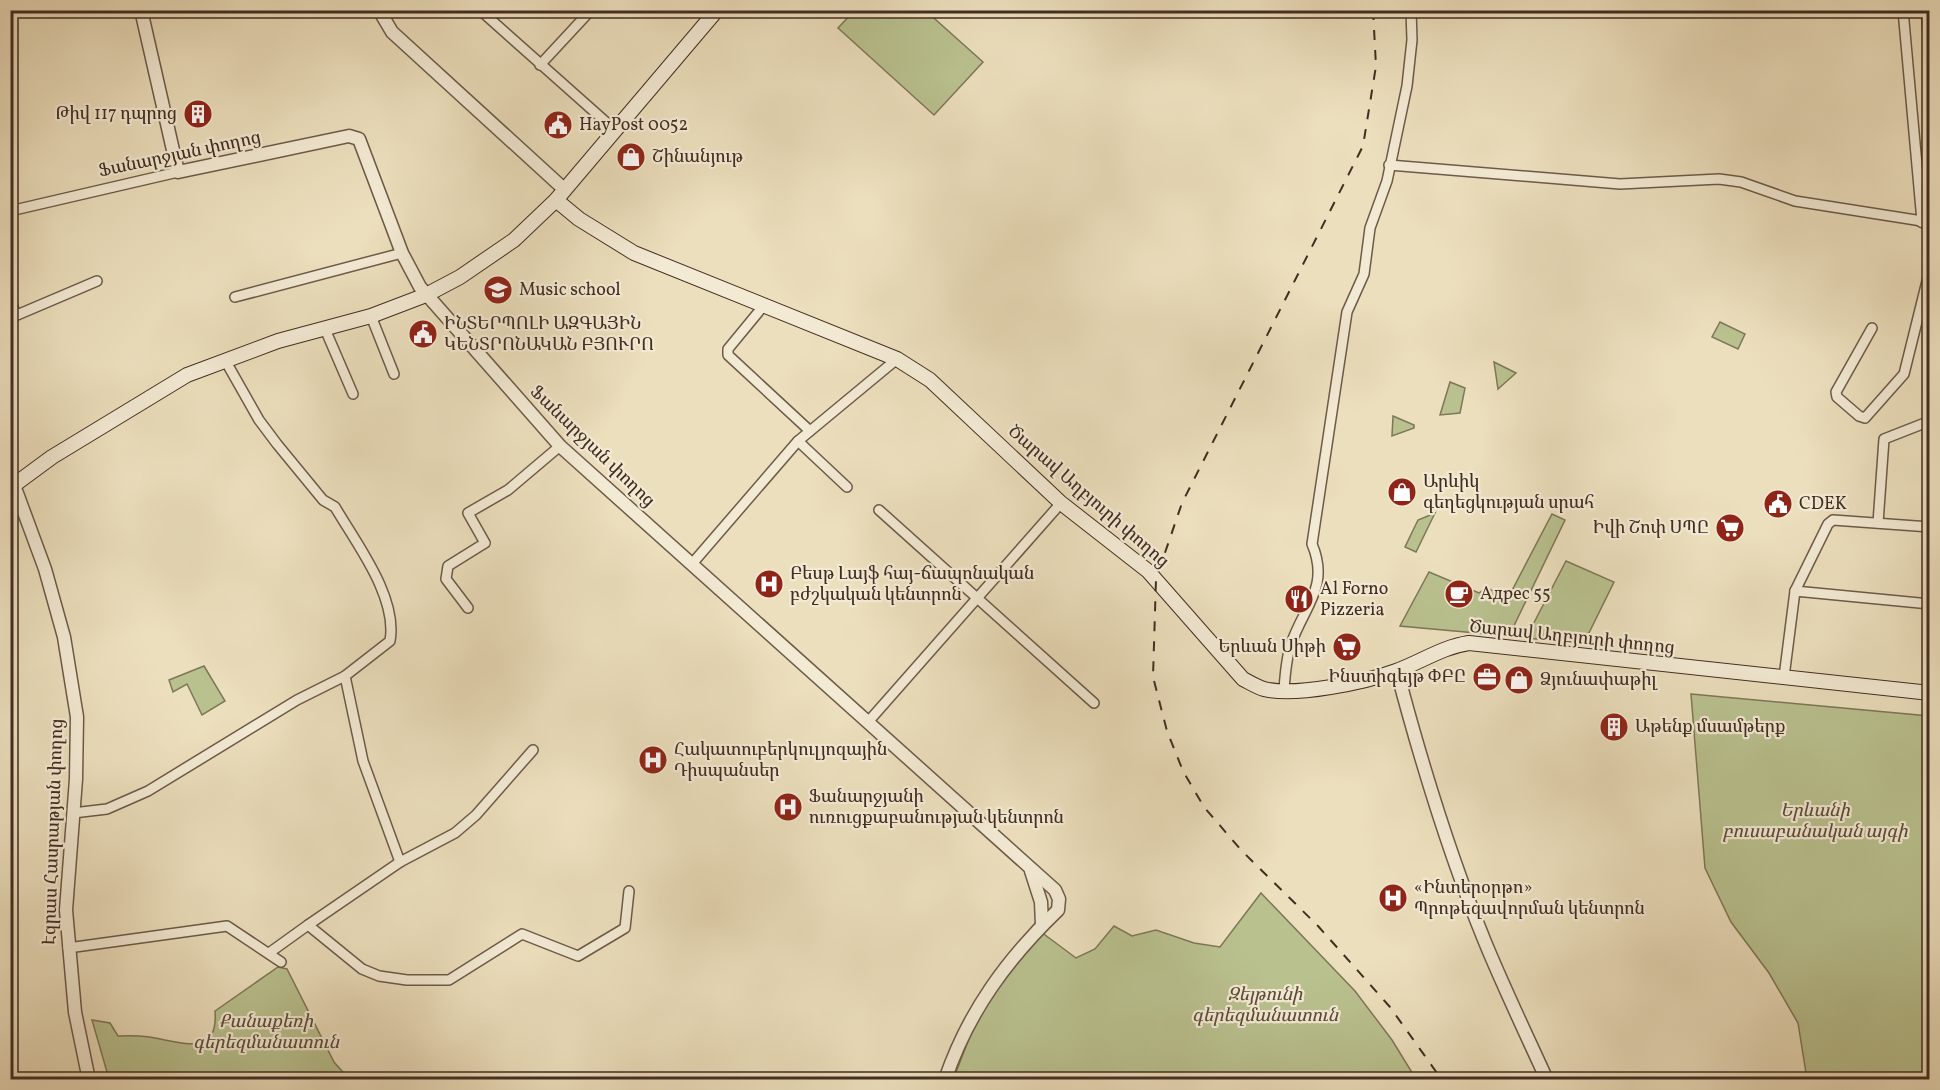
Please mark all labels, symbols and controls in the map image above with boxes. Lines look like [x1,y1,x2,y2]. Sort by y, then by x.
building icon: Թիվ 117 դպրոց [182,98,214,130]
place label: Թիվ 117 դպրոց [55,102,177,127]
public building icon: HayPost 0052 [542,109,574,141]
place label: HayPost 0052 [579,113,688,138]
street label: Ֆանարջյան փողոց [97,126,263,184]
shop icon: Շինանյութ [615,141,647,173]
place label: Շինանյութ [652,145,744,170]
school or university icon: Music school [482,274,514,306]
place label: Music school [519,278,621,303]
place label: ԻՆՏԵՐՊՈԼԻ ԱԶԳԱՅԻՆ ԿԵՆՏՐՈՆԱԿԱՆ ԲՅՈՒՐՈ [444,312,654,358]
public building icon: ԻՆՏԵՐՊՈԼԻ ԱԶԳԱՅԻՆ ԿԵՆՏՐՈՆԱԿԱՆ ԲՅՈՒՐՈ [407,318,439,350]
street label: Ֆանարջյան փողոց [524,381,660,513]
street label: Ծարավ Աղբյուրի փողոց [1002,420,1174,574]
place label: Արևիկ գեղեցկության սրահ [1423,470,1594,516]
shop icon: Արևիկ գեղեցկության սրահ [1386,476,1418,508]
public building icon: CDEK [1762,488,1794,520]
place label: CDEK [1799,492,1847,517]
supermarket icon: Իվի Շոփ ՍՊԸ [1714,512,1746,544]
place label: Իվի Շոփ ՍՊԸ [1593,516,1709,541]
place label: Բեսթ Լայֆ հայ-ճապոնական բժշկական կենտրոն [790,562,1034,608]
hospital icon: Բեսթ Լայֆ հայ-ճապոնական բժշկական կենտրոն [753,568,785,600]
place label: Al Forno Pizzeria [1320,577,1388,623]
cafe icon: Адрес 55 [1443,578,1475,610]
place label: Адрес 55 [1480,582,1551,607]
restaurant icon: Al Forno Pizzeria [1283,583,1315,615]
street label: Ծարավ Աղբյուրի փողոց [1468,615,1676,661]
supermarket icon: Երևան Սիթի [1331,631,1363,663]
place label: Երևան Սիթի [1218,635,1326,660]
office icon: Ինստիգեյթ ՓԲԸ [1471,661,1503,693]
shop icon: Ձյունափաթիլ [1503,664,1535,696]
place label: Ինստիգեյթ ՓԲԸ [1328,665,1466,690]
place label: Ձյունափաթիլ [1540,668,1657,693]
building icon: Աթենք մսամթերք [1598,711,1630,743]
place label: Աթենք մսամթերք [1635,715,1785,740]
street label: Էզրաս Հասրաթյան փողոց [38,718,70,946]
place label: Հակատուբերկուլյոզային Դիսպանսեր [674,738,887,784]
hospital icon: Հակատուբերկուլյոզային Դիսպանսեր [637,744,669,776]
place label: Ֆանարջյանի ուռուցքաբանության կենտրոն [809,785,1064,831]
hospital icon: Ֆանարջյանի ուռուցքաբանության կենտրոն [772,791,804,823]
park label: Երևանի բուսաբանական այգի [1723,799,1908,845]
place label: «Ինտերօրթո» Պրոթեզավորման կենտրոն [1414,876,1645,922]
hospital icon: «Ինտերօրթո» Պրոթեզավորման կենտրոն [1377,882,1409,914]
park label: Զեյթունի գերեզմանատուն [1192,983,1339,1029]
park label: Քանաքեռի գերեզմանատուն [193,1010,340,1056]

